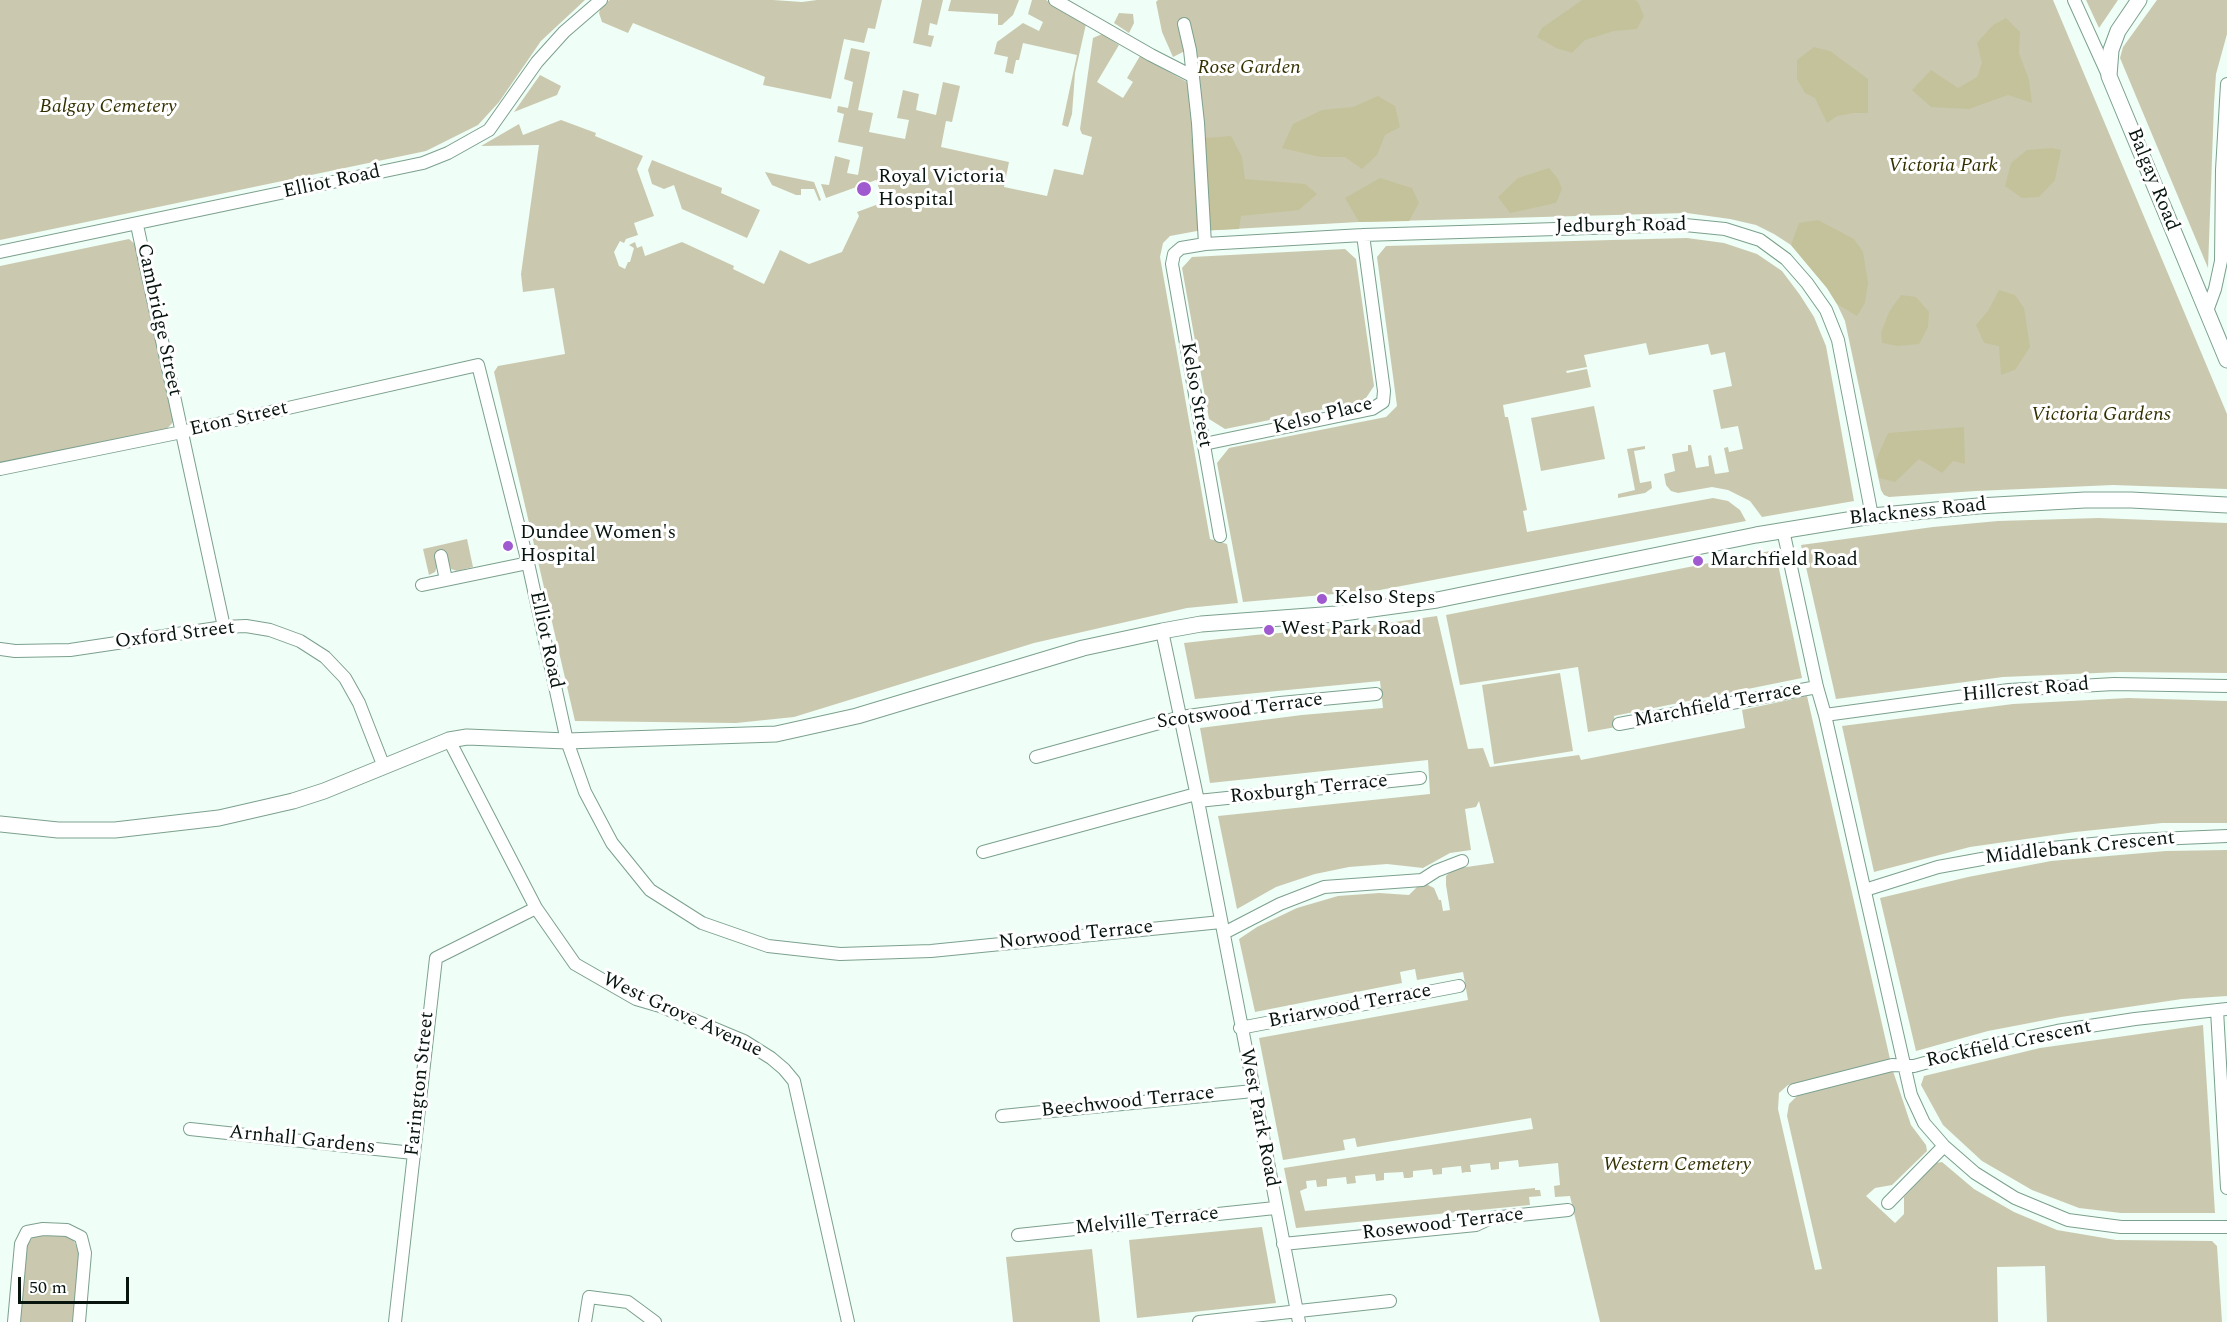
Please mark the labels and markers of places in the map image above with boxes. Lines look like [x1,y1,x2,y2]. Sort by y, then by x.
place label: Royal Victoria Hospital [878,166,1005,213]
marker: Royal Victoria Hospital [855,180,873,198]
place label: Dundee Women's Hospital [520,522,676,569]
marker: Dundee Women's Hospital [501,539,515,553]
place label: Marchfield Road [1710,549,1858,573]
marker: Marchfield Road [1691,554,1705,568]
place label: Kelso Steps [1334,587,1436,611]
marker: Kelso Steps [1315,592,1329,606]
place label: West Park Road [1281,618,1422,642]
marker: West Park Road [1262,623,1276,637]

